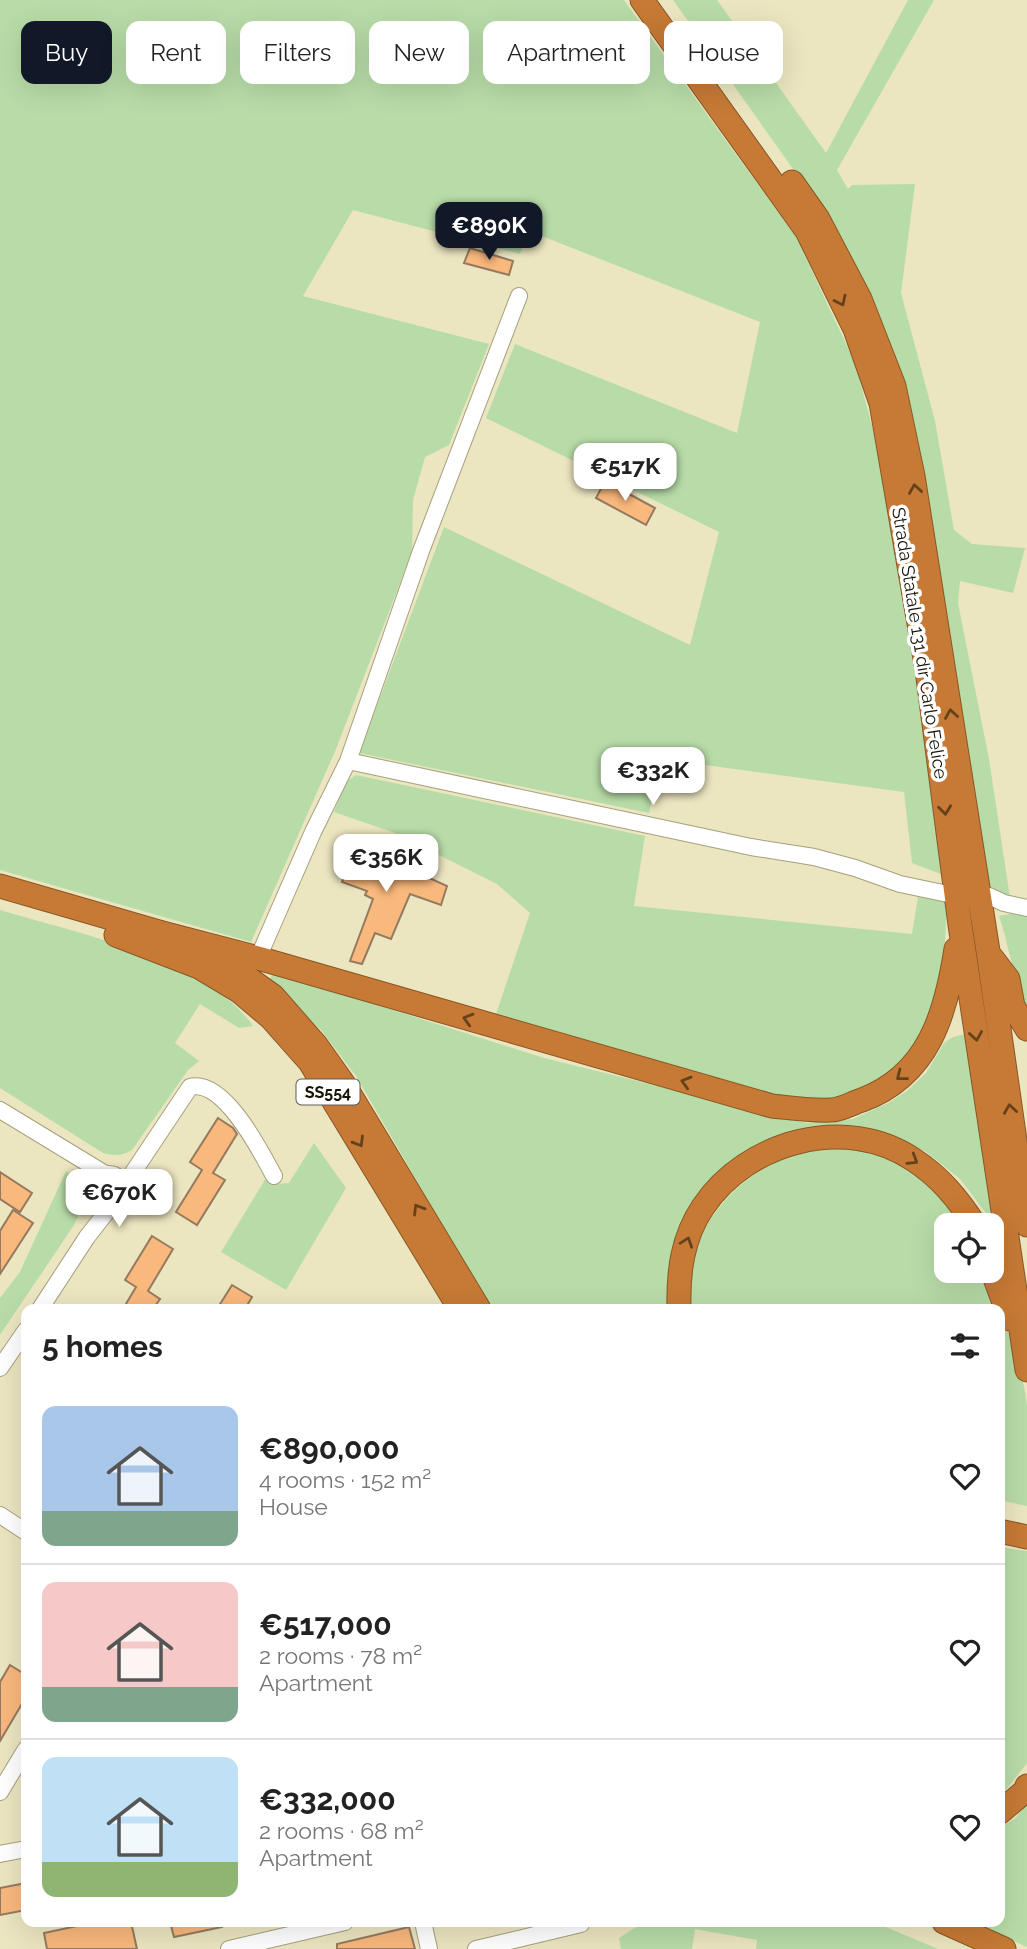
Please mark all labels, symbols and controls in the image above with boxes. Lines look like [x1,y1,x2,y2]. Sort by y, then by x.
chip: Buy [21,21,112,84]
chip: Rent [126,21,226,84]
chip: Filters [240,21,355,84]
chip: New [369,21,469,84]
chip: Apartment [483,21,650,84]
chip: House [664,21,783,84]
pin: €890K [440,202,538,262]
text: €890K [451,211,527,238]
one-way arrow [833,294,847,306]
pin: €517K [576,444,674,503]
text: €517K [590,452,660,479]
one-way arrow [908,484,923,495]
street label: Strada Statale 131 dir Carlo Felice [888,506,952,781]
one-way arrow [943,708,958,720]
pin: €332K [604,748,702,807]
text: €332K [617,756,689,783]
one-way arrow [937,804,952,816]
pin: €356K [337,834,435,894]
text: €356K [349,843,423,870]
one-way arrow [462,1013,474,1028]
one-way arrow [969,1030,984,1041]
one-way arrow [897,1067,909,1080]
one-way arrow [681,1076,693,1091]
road number: SS554 [296,1080,360,1104]
one-way arrow [1003,1103,1018,1115]
one-way arrow [350,1135,363,1148]
one-way arrow [905,1152,918,1165]
pin: €670K [70,1170,168,1229]
text: €670K [82,1178,156,1205]
one-way arrow [414,1203,427,1216]
map controls [934,1213,1004,1283]
button: locate [934,1213,1004,1283]
one-way arrow [679,1236,693,1248]
icon: filters [946,1327,984,1365]
text: 5 homes [42,1329,163,1364]
text: €890,000 [259,1431,399,1466]
icon: home [98,1434,182,1518]
icon: heart [946,1457,984,1495]
text: 4 rooms · 152 m² [259,1466,431,1493]
text: House [259,1493,328,1520]
text: €517,000 [259,1607,392,1642]
icon: home [98,1610,182,1694]
icon: heart [946,1633,984,1671]
text: 2 rooms · 78 m² [259,1642,422,1669]
text: Apartment [259,1669,373,1696]
text: €332,000 [259,1782,396,1817]
icon: home [98,1785,182,1869]
icon: heart [946,1808,984,1846]
text: 2 rooms · 68 m² [259,1817,424,1844]
text: Apartment [259,1844,373,1871]

